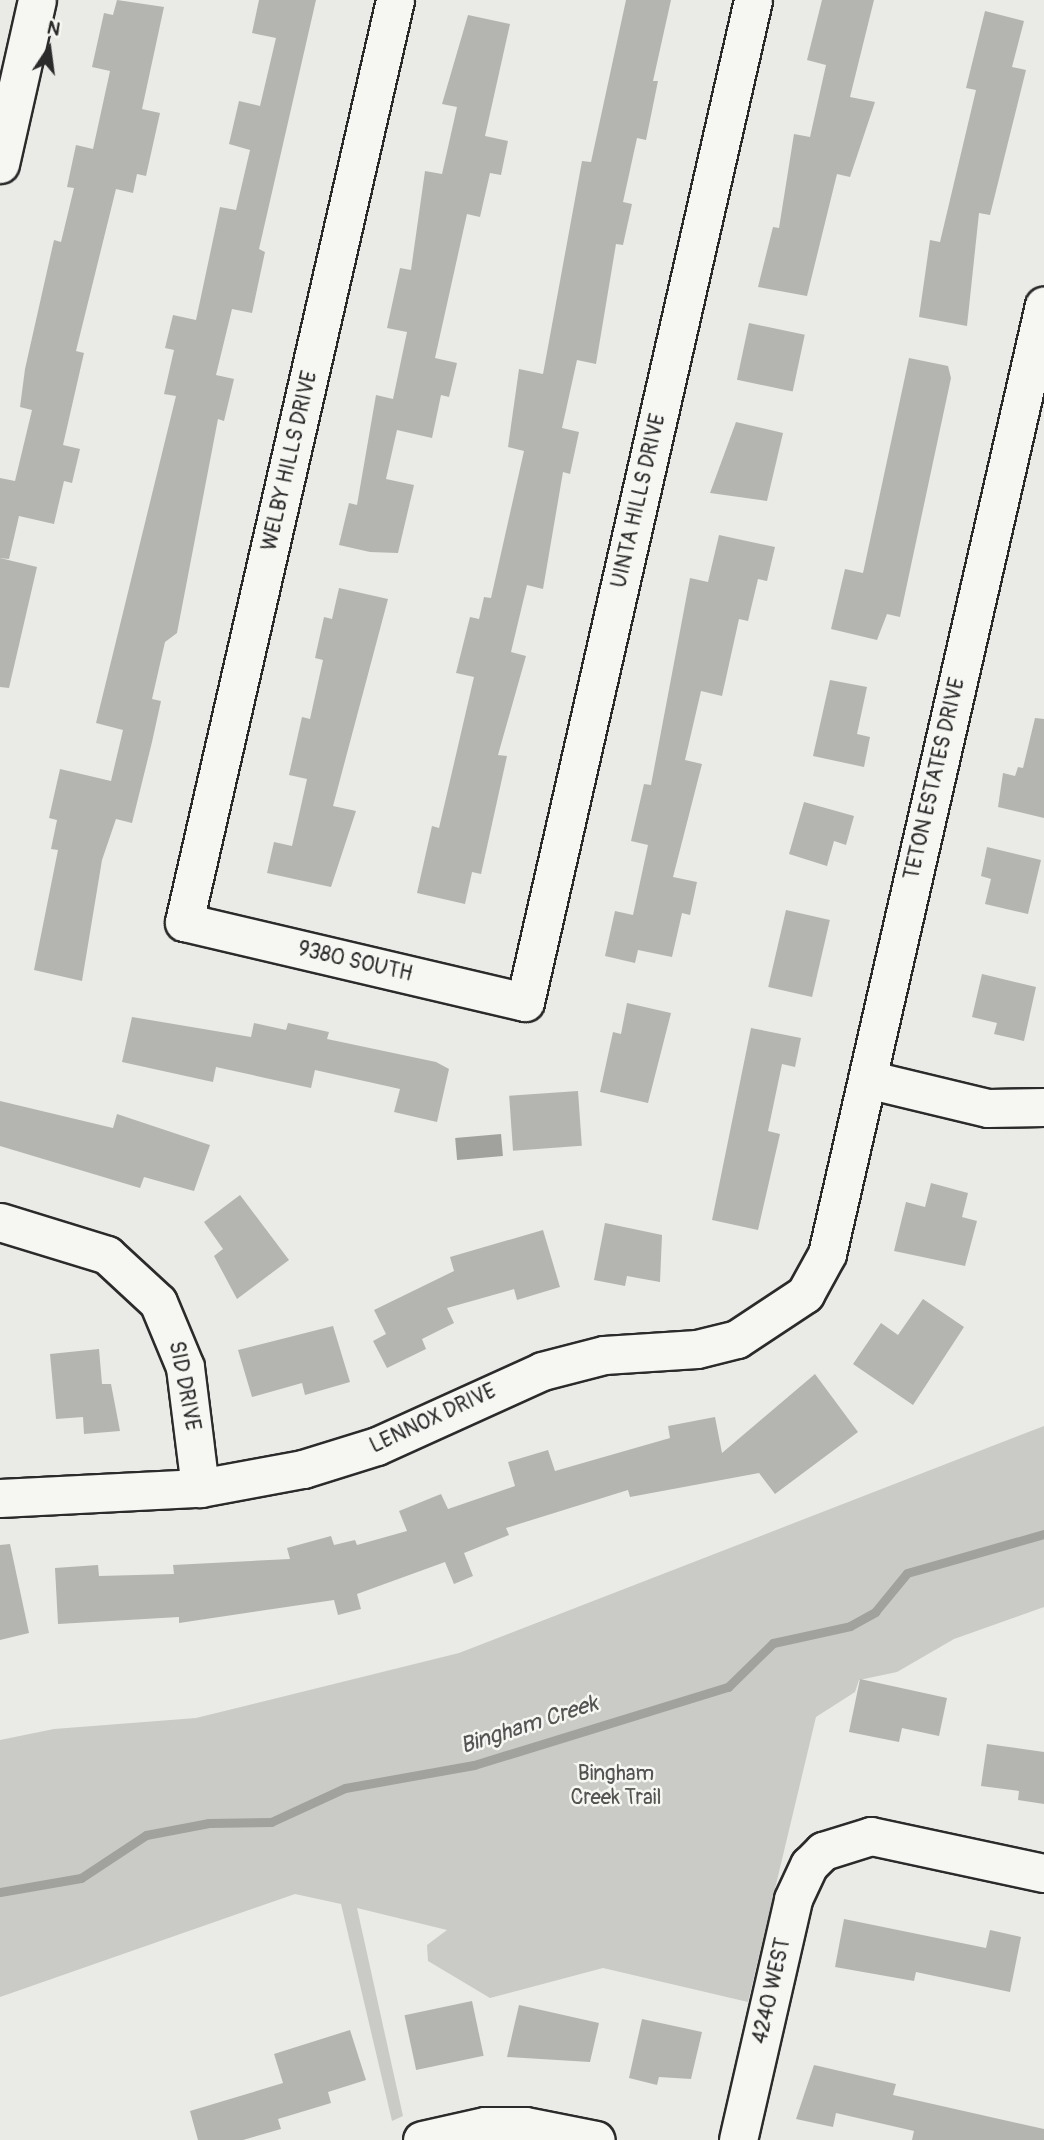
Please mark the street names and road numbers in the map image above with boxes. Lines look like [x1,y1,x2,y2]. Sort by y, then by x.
street label: WELBY HILLS DRIVE [257,369,323,553]
street label: UINTA HILLS DRIVE [607,412,671,590]
street label: TETON ESTATES DRIVE [899,676,971,882]
street label: 9380 SOUTH [295,937,415,987]
street label: SID DRIVE [163,1339,205,1433]
street label: LENNOX DRIVE [366,1379,500,1459]
street label: 4240 WEST [748,1936,796,2046]

